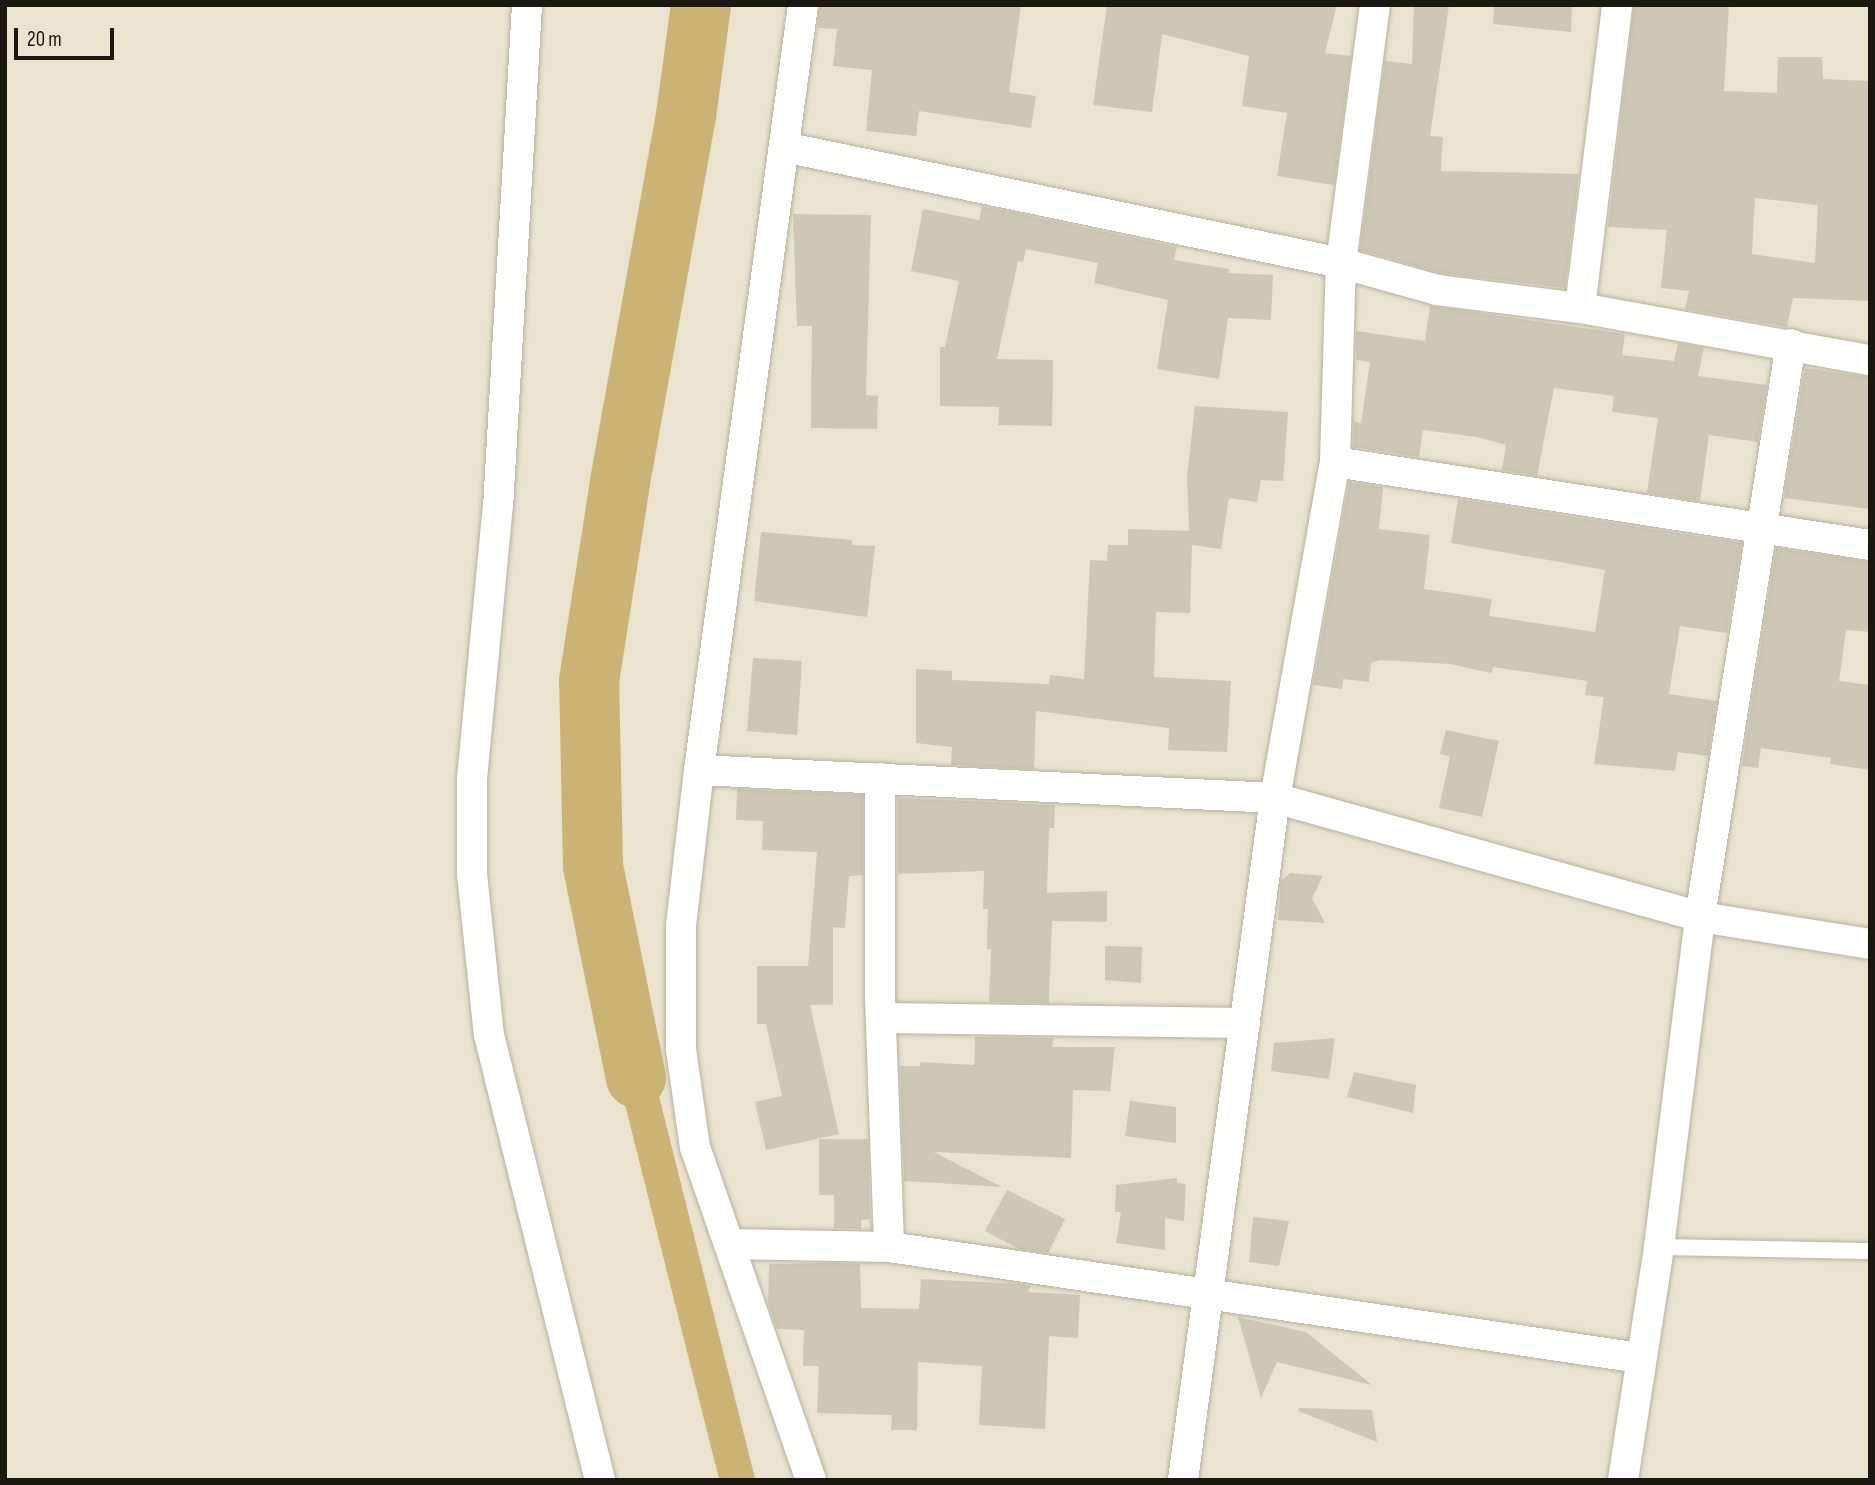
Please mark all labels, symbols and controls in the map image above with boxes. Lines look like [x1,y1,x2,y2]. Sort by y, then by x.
scale bar [18,14,117,58]
text: 20 m [27,27,62,52]

